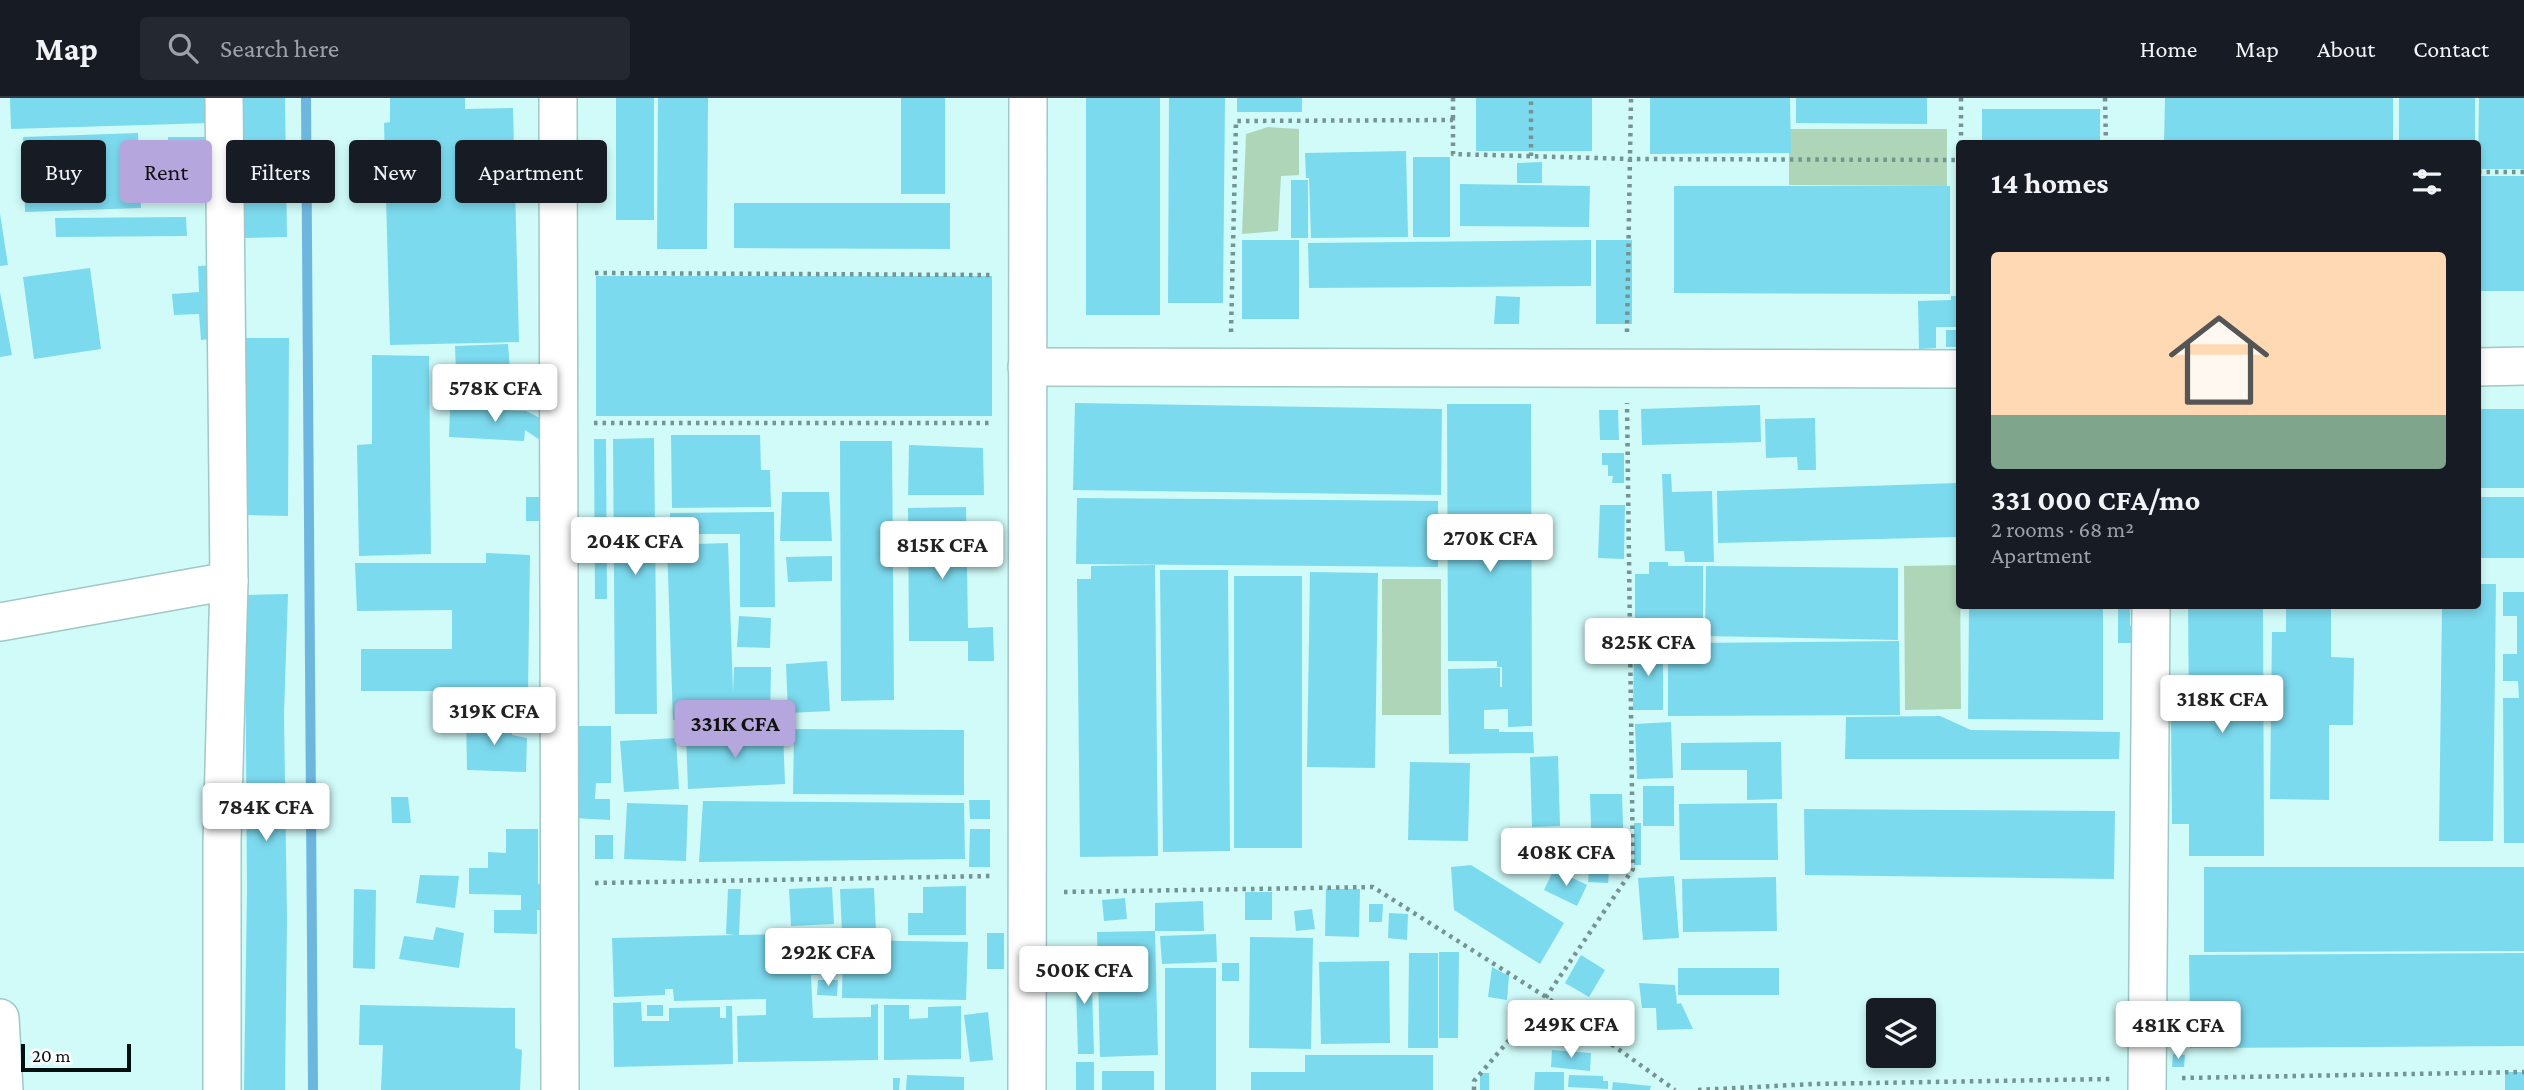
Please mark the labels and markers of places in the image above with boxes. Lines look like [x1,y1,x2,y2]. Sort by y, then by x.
pin: 578K CFA [423,364,567,424]
pin: 270K CFA [1418,514,1562,574]
pin: 204K CFA [563,518,707,577]
pin: 815K CFA [870,522,1014,581]
pin: 825K CFA [1576,618,1720,678]
pin: 318K CFA [2150,676,2294,735]
pin: 319K CFA [422,688,566,747]
pin: 331K CFA [663,700,807,760]
pin: 784K CFA [194,784,338,843]
pin: 408K CFA [1494,828,1638,888]
pin: 292K CFA [756,928,900,988]
pin: 500K CFA [1012,946,1156,1006]
pin: 249K CFA [1499,1000,1643,1060]
pin: 481K CFA [2106,1002,2250,1061]

